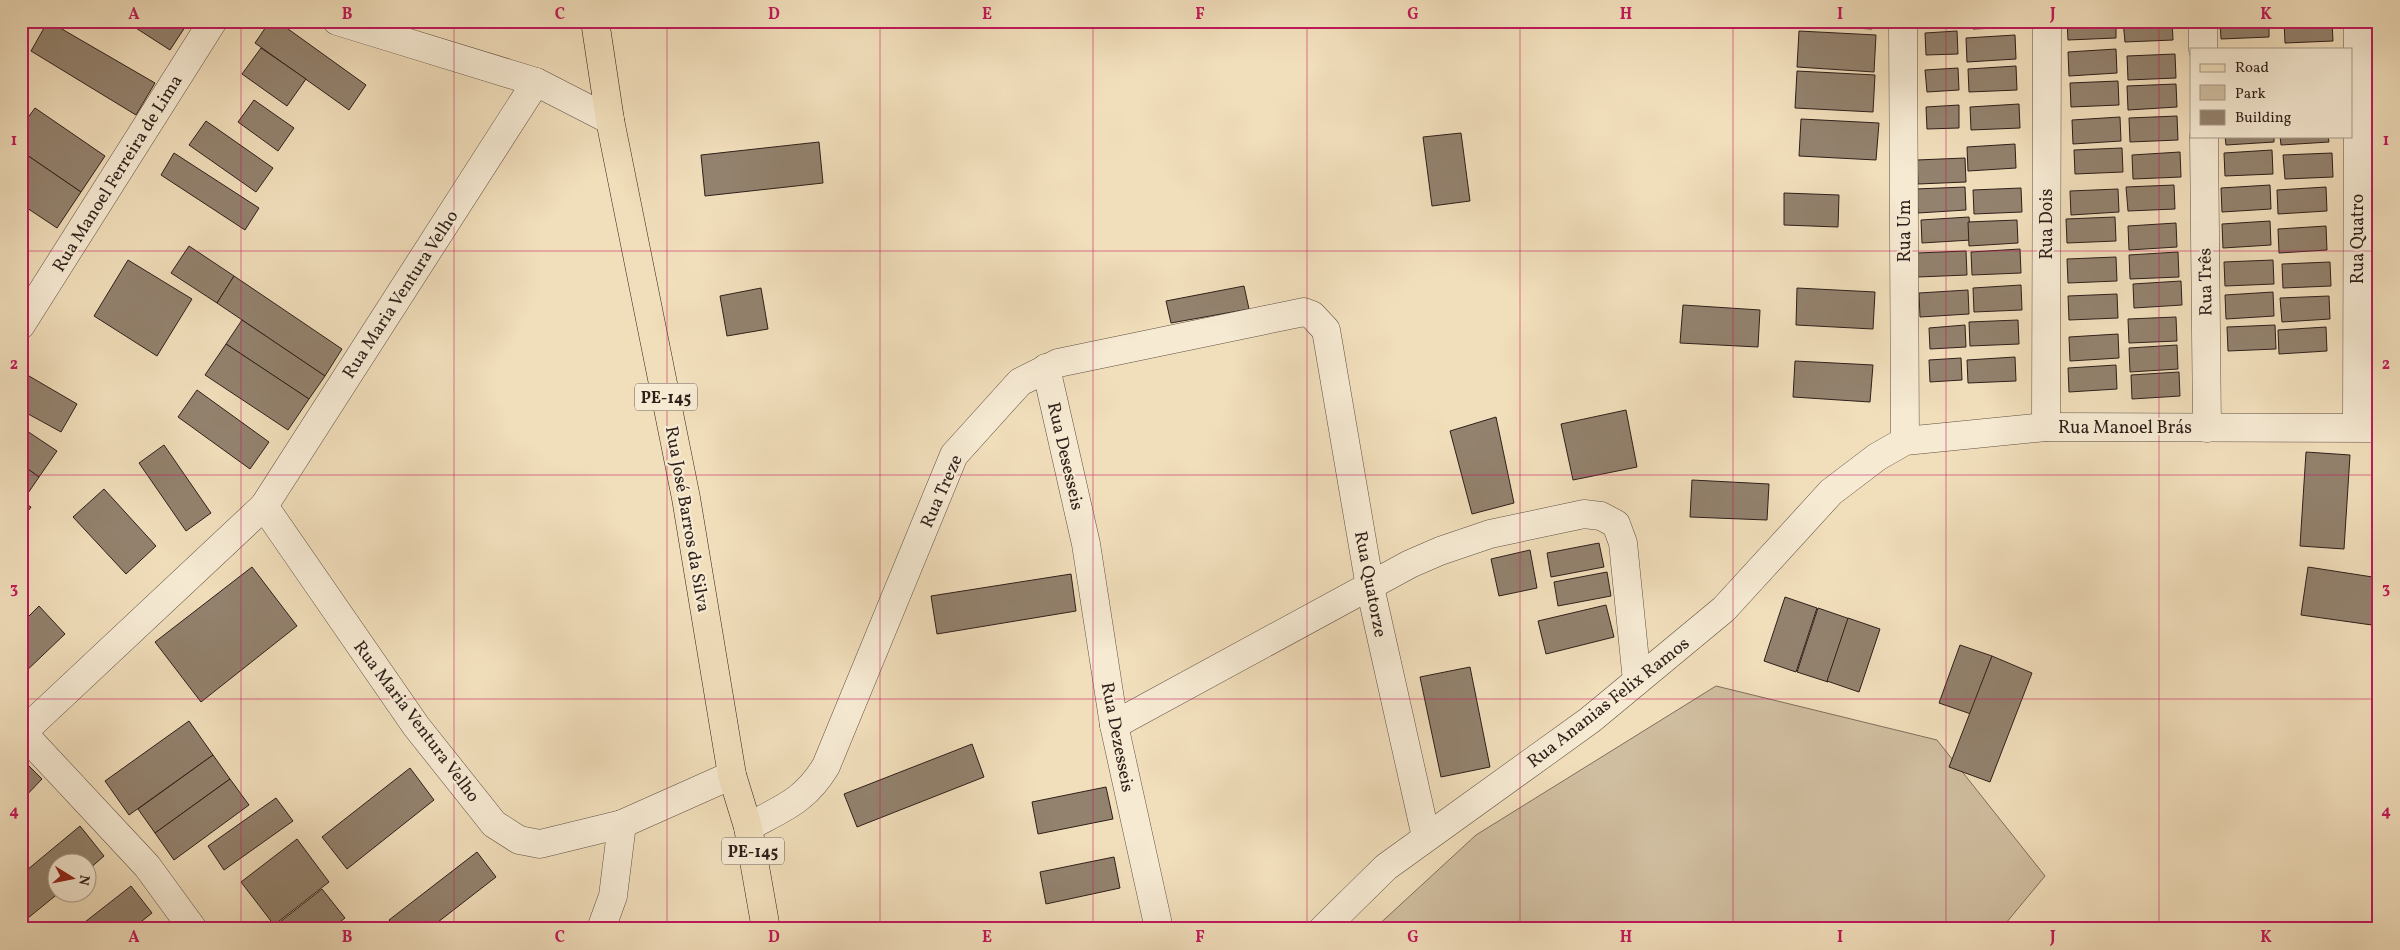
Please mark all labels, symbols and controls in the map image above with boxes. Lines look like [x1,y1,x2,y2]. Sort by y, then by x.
text: A [128,4,140,26]
text: B [342,4,353,26]
text: C [555,4,565,26]
text: D [768,4,780,26]
text: E [982,4,992,26]
text: F [1195,4,1205,26]
text: G [1407,4,1419,26]
text: H [1620,4,1632,26]
text: I [1837,4,1843,26]
text: J [2049,4,2056,26]
text: K [2260,4,2272,26]
legend [2190,48,2352,138]
text: Road [2235,58,2269,79]
street label: Rua Manoel Ferreira de Lima [47,70,189,277]
text: Park [2235,84,2266,105]
text: Building [2235,108,2292,129]
text: 1 [11,130,17,152]
text: 1 [2383,130,2389,152]
street label: Rua Dois [2035,189,2060,259]
street label: Rua Quatro [2346,194,2371,284]
street label: Rua Um [1893,199,1918,263]
street label: Rua Maria Ventura Velho [337,206,465,384]
street label: Rua Três [2193,248,2220,316]
text: 2 [10,354,18,376]
text: 2 [2382,354,2390,376]
road number: PE-145 [635,384,697,411]
street label: Rua Desesseis [1040,400,1089,513]
street label: Rua Manoel Brás [2058,416,2192,441]
street label: Rua José Barros da Silva [658,424,715,614]
street label: Rua Treze [915,451,970,532]
street label: Rua Quatorze [1347,529,1392,640]
text: 3 [10,578,18,600]
text: 3 [2382,578,2390,600]
street label: Rua Ananias Felix Ramos [1522,632,1695,775]
street label: Rua Maria Ventura Velho [347,636,485,808]
street label: Rua Dezesseis [1094,680,1139,794]
text: 4 [9,801,19,823]
text: 4 [2381,801,2391,823]
road number: PE-145 [722,838,784,864]
north arrow [48,852,98,902]
text: N [73,873,94,887]
text: A [128,927,140,949]
text: B [342,927,353,949]
text: C [555,927,565,949]
text: D [768,927,780,949]
text: E [982,927,992,949]
text: F [1195,927,1205,949]
text: G [1407,927,1419,949]
text: H [1620,927,1632,949]
text: I [1837,927,1843,949]
text: J [2049,927,2056,949]
text: K [2260,927,2272,949]

